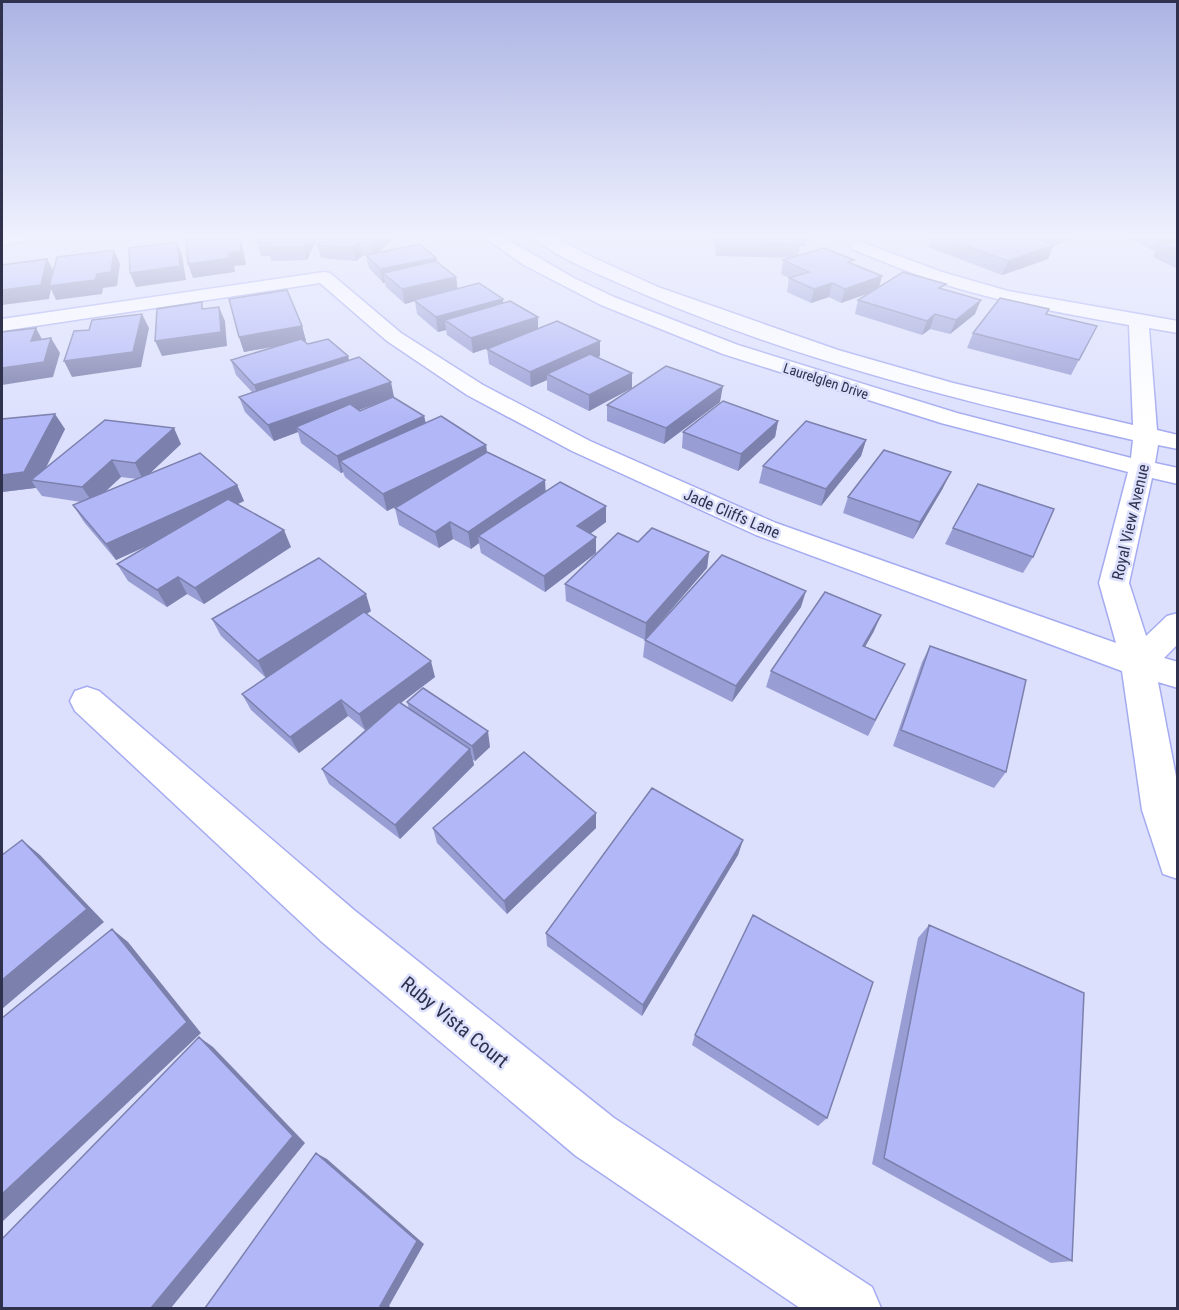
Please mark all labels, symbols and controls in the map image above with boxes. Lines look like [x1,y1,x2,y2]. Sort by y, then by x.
street label: Laurelglen Drive [781,360,871,402]
street label: Royal View Avenue [1108,462,1153,582]
street label: Jade Cliffs Lane [681,485,783,542]
street label: Ruby Vista Court [396,971,514,1073]

